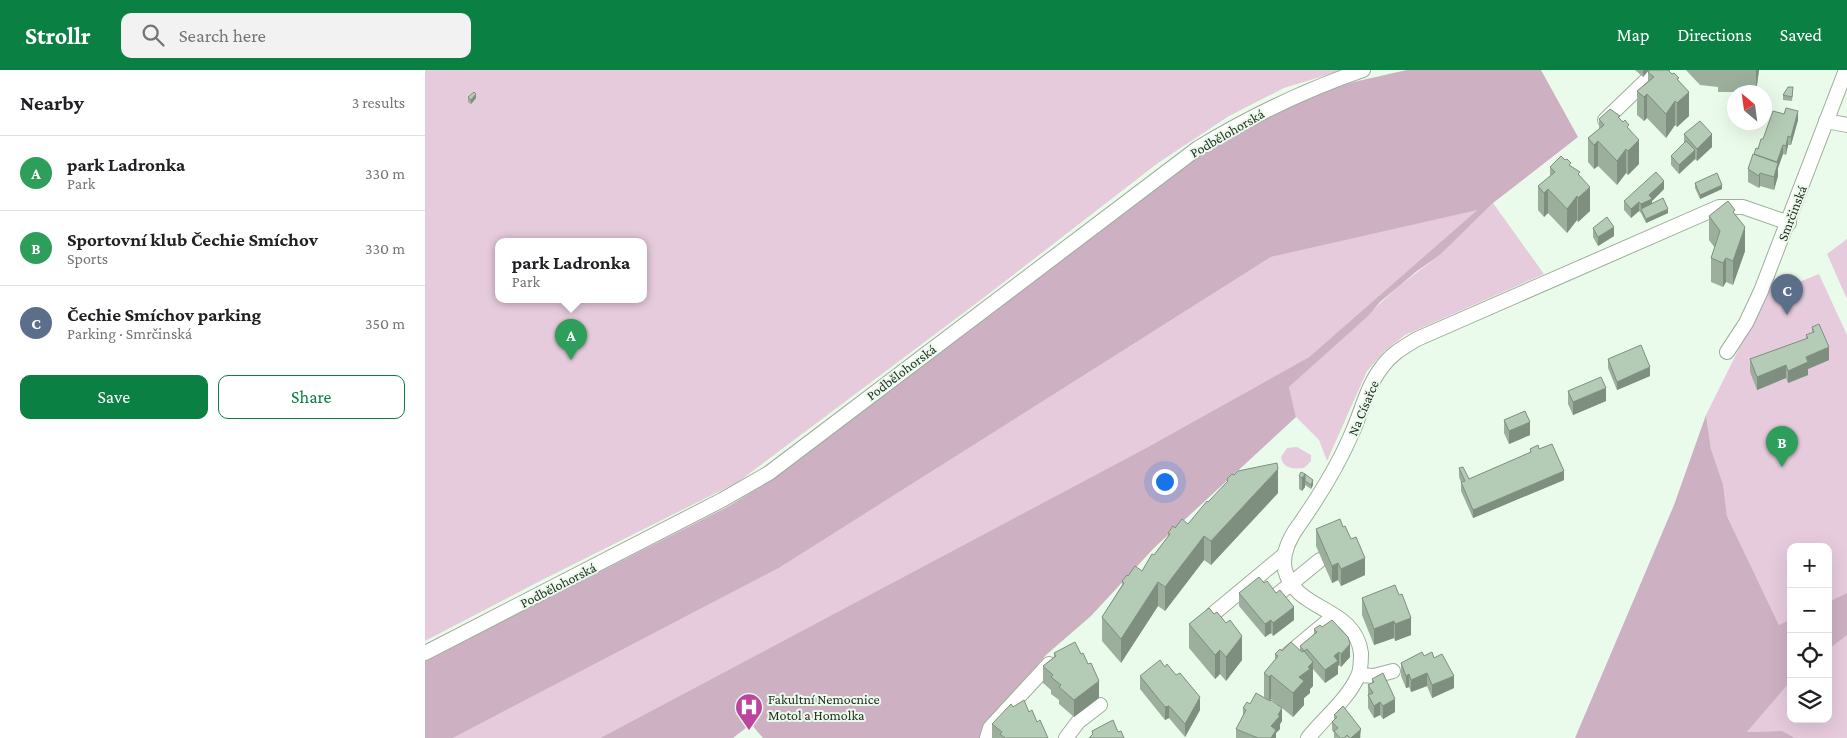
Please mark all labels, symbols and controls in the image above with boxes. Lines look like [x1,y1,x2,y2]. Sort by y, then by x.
search box [121,13,471,58]
icon: search [139,21,167,49]
text: Strollr [25,22,91,49]
text: Search here [179,25,266,46]
text: Map [1617,25,1649,45]
text: Directions [1677,25,1752,45]
text: Saved [1780,25,1822,45]
north arrow [1727,85,1772,130]
text: Nearby [20,91,84,115]
text: 3 results [352,94,405,111]
street label: Podbělohorská [1187,105,1267,161]
text: park Ladronka [67,154,185,175]
text: A [31,165,41,182]
text: 330 m [365,165,405,182]
text: Park [67,175,95,192]
street label: Smrčinská [1774,183,1810,243]
text: Sportovní klub Čechie Smíchov [67,229,318,250]
popup [495,238,647,303]
text: B [31,240,41,257]
text: 330 m [365,240,405,257]
text: Sports [67,250,108,267]
text: park Ladronka [512,252,630,273]
text: Park [512,273,540,290]
pin: C [1771,274,1803,315]
text: Čechie Smíchov parking [67,304,261,325]
text: C [31,315,41,332]
text: 350 m [365,315,405,332]
pin: A [555,319,587,360]
text: Parking · Smrčinská [67,325,192,342]
street label: Podbělohorská [863,340,939,403]
button: Save [20,375,208,419]
button: Share [218,375,405,419]
street label: Na Císařce [1344,378,1382,438]
pin: B [1766,426,1798,467]
your location [1152,469,1178,495]
map controls [1787,543,1832,723]
button: + [1787,543,1832,588]
street label: Podbělohorská [517,559,599,611]
button: − [1787,588,1832,633]
button: locate [1787,633,1832,678]
button: layers [1787,678,1832,723]
place label: Fakultní Nemocnice Motol a Homolka [768,691,880,723]
hospital icon: Fakultní Nemocnice Motol a Homolka [734,692,764,731]

